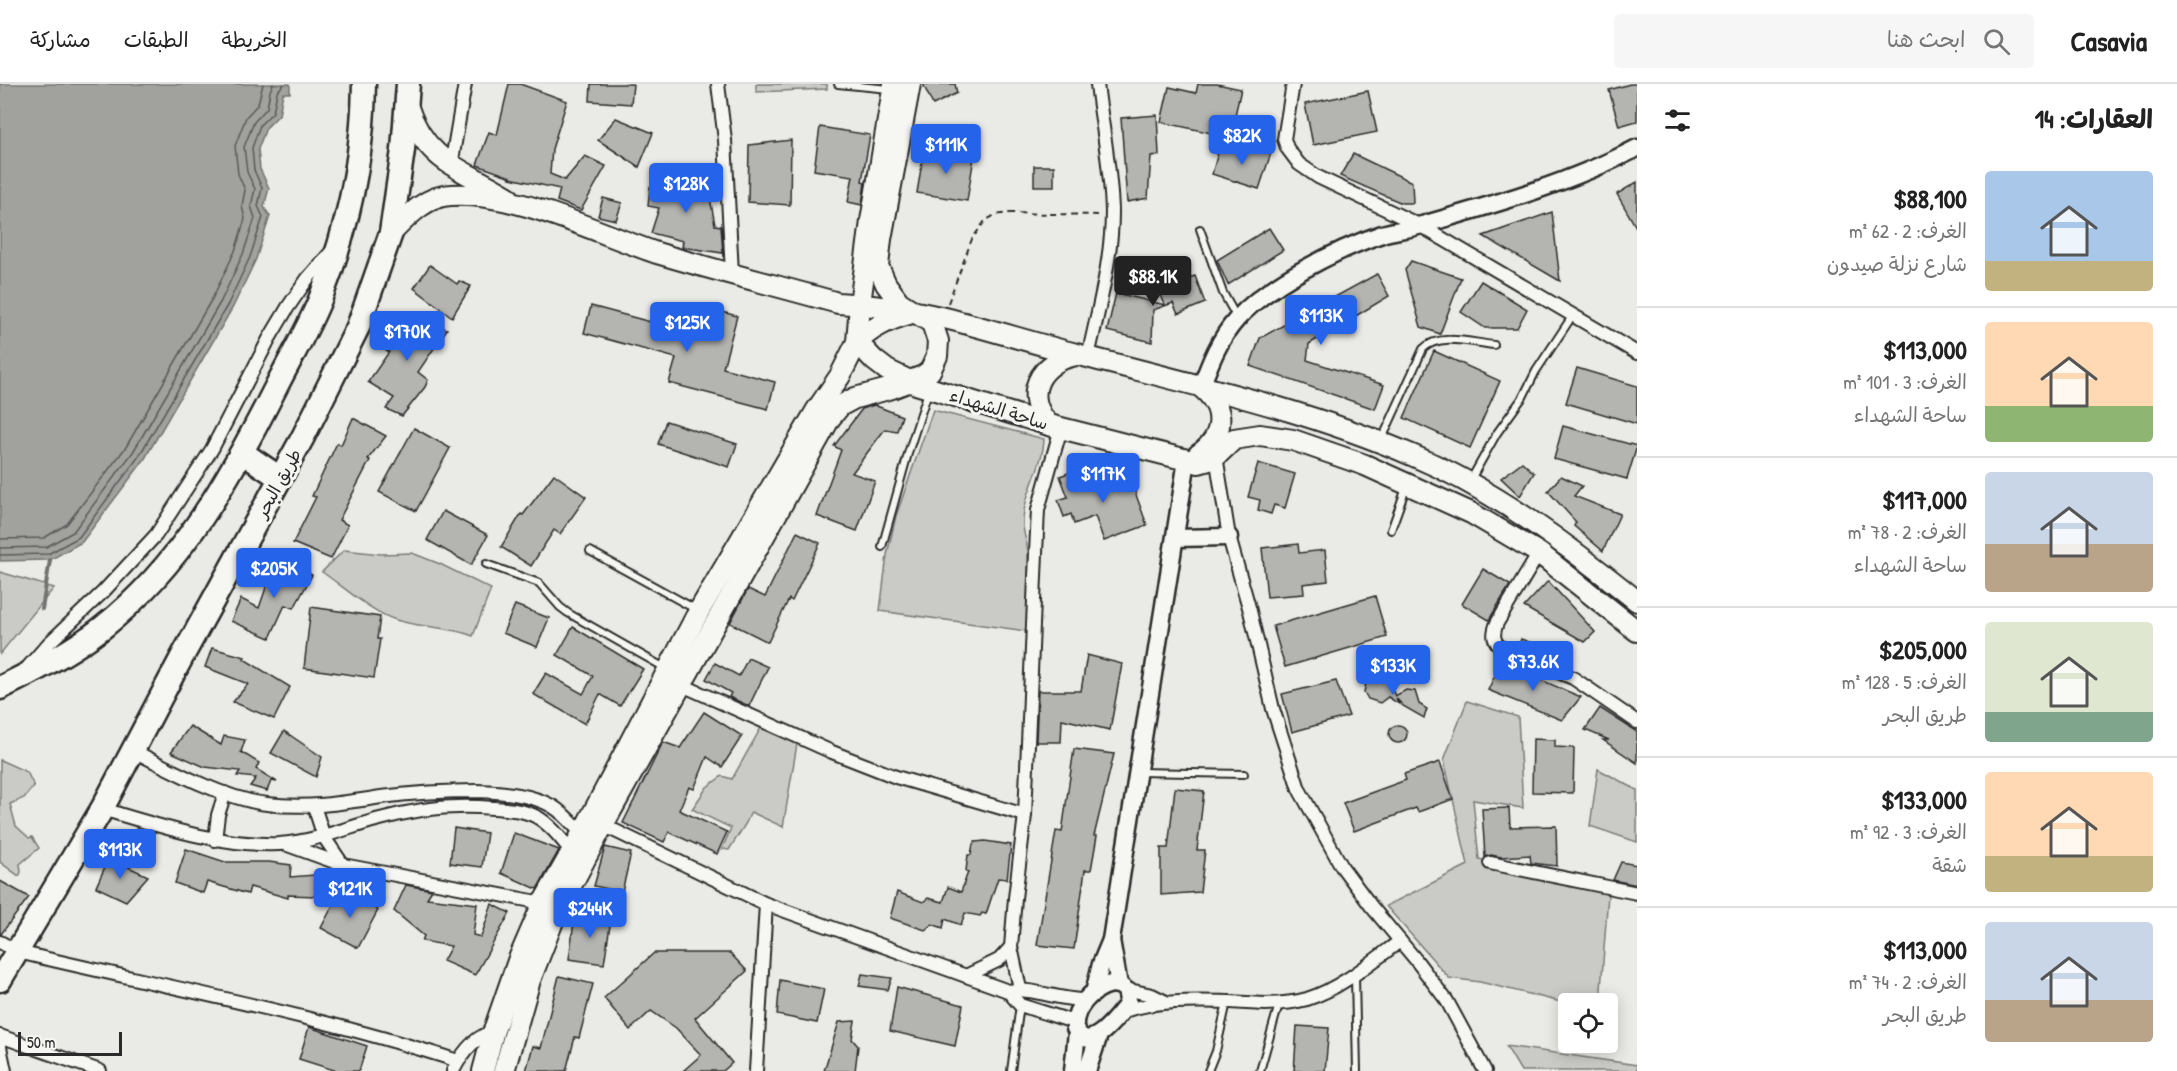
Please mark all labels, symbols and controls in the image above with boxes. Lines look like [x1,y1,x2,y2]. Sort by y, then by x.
search box [1614,14,2034,68]
text: Casavia [2070,22,2147,60]
text: ابحث هنا [1887,24,1965,54]
text: مشاركة [30,25,91,54]
text: الطبقات [124,25,189,54]
text: الخريطة [222,25,287,54]
icon: search [1980,25,2013,58]
text: العقارات: 14 [2035,101,2153,136]
icon: filters [1661,104,1694,137]
pin: $82K [1206,115,1278,166]
text: $82K [1223,121,1261,148]
pin: $111K [904,124,988,175]
text: $111K [925,130,967,157]
pin: $128K [644,163,728,214]
text: $128K [663,169,709,196]
text: $88,100 [1893,181,1967,216]
icon: home [2033,195,2105,267]
text: الغرف: 2 · 62 m² [1849,217,1967,244]
text: شارع نزلة صيدون [1827,250,1967,277]
pin: $88.1K [1104,256,1202,307]
text: $88.1K [1128,262,1178,289]
pin: $113K [1279,295,1363,346]
text: $113K [1299,301,1343,328]
pin: $125K [645,302,729,353]
text: $125K [664,308,710,335]
pin: $170K [365,311,449,362]
text: $170K [384,317,430,344]
text: $113,000 [1883,332,1967,367]
icon: home [2033,346,2105,418]
text: الغرف: 3 · 101 m² [1843,368,1967,395]
street label: ساحة الشهداء [947,382,1051,436]
text: ساحة الشهداء [1854,401,1967,428]
street label: طريق البحر [248,444,307,524]
pin: $117K [1061,453,1145,504]
text: $117K [1080,459,1126,486]
text: $117,000 [1882,482,1967,517]
icon: home [2033,496,2105,568]
text: الغرف: 2 · 78 m² [1848,518,1967,545]
pin: $205K [232,548,316,599]
text: ساحة الشهداء [1854,551,1967,578]
text: $205K [250,554,298,581]
text: $205,000 [1879,632,1967,667]
pin: $73.6K [1484,641,1582,692]
pin: $133K [1351,645,1435,696]
icon: home [2033,646,2105,718]
text: $73.6K [1507,647,1559,674]
text: $133K [1370,651,1416,678]
text: الغرف: 5 · 128 m² [1842,668,1967,695]
text: طريق البحر [1883,701,1967,728]
text: $133,000 [1881,782,1967,817]
icon: home [2033,796,2105,868]
text: الغرف: 3 · 92 m² [1850,818,1967,845]
pin: $113K [78,829,162,880]
text: $113K [98,835,142,862]
text: شقة [1932,851,1967,878]
pin: $121K [308,868,392,919]
text: $121K [328,874,372,901]
pin: $244K [548,888,632,939]
text: $244K [568,894,612,921]
text: $113,000 [1883,932,1967,967]
icon: home [2033,946,2105,1018]
text: الغرف: 2 · 74 m² [1849,968,1967,995]
map controls [1558,993,1618,1053]
button: locate [1558,993,1618,1053]
text: طريق البحر [1883,1001,1967,1028]
scale bar [18,1029,122,1056]
text: 50 m [27,1031,56,1053]

